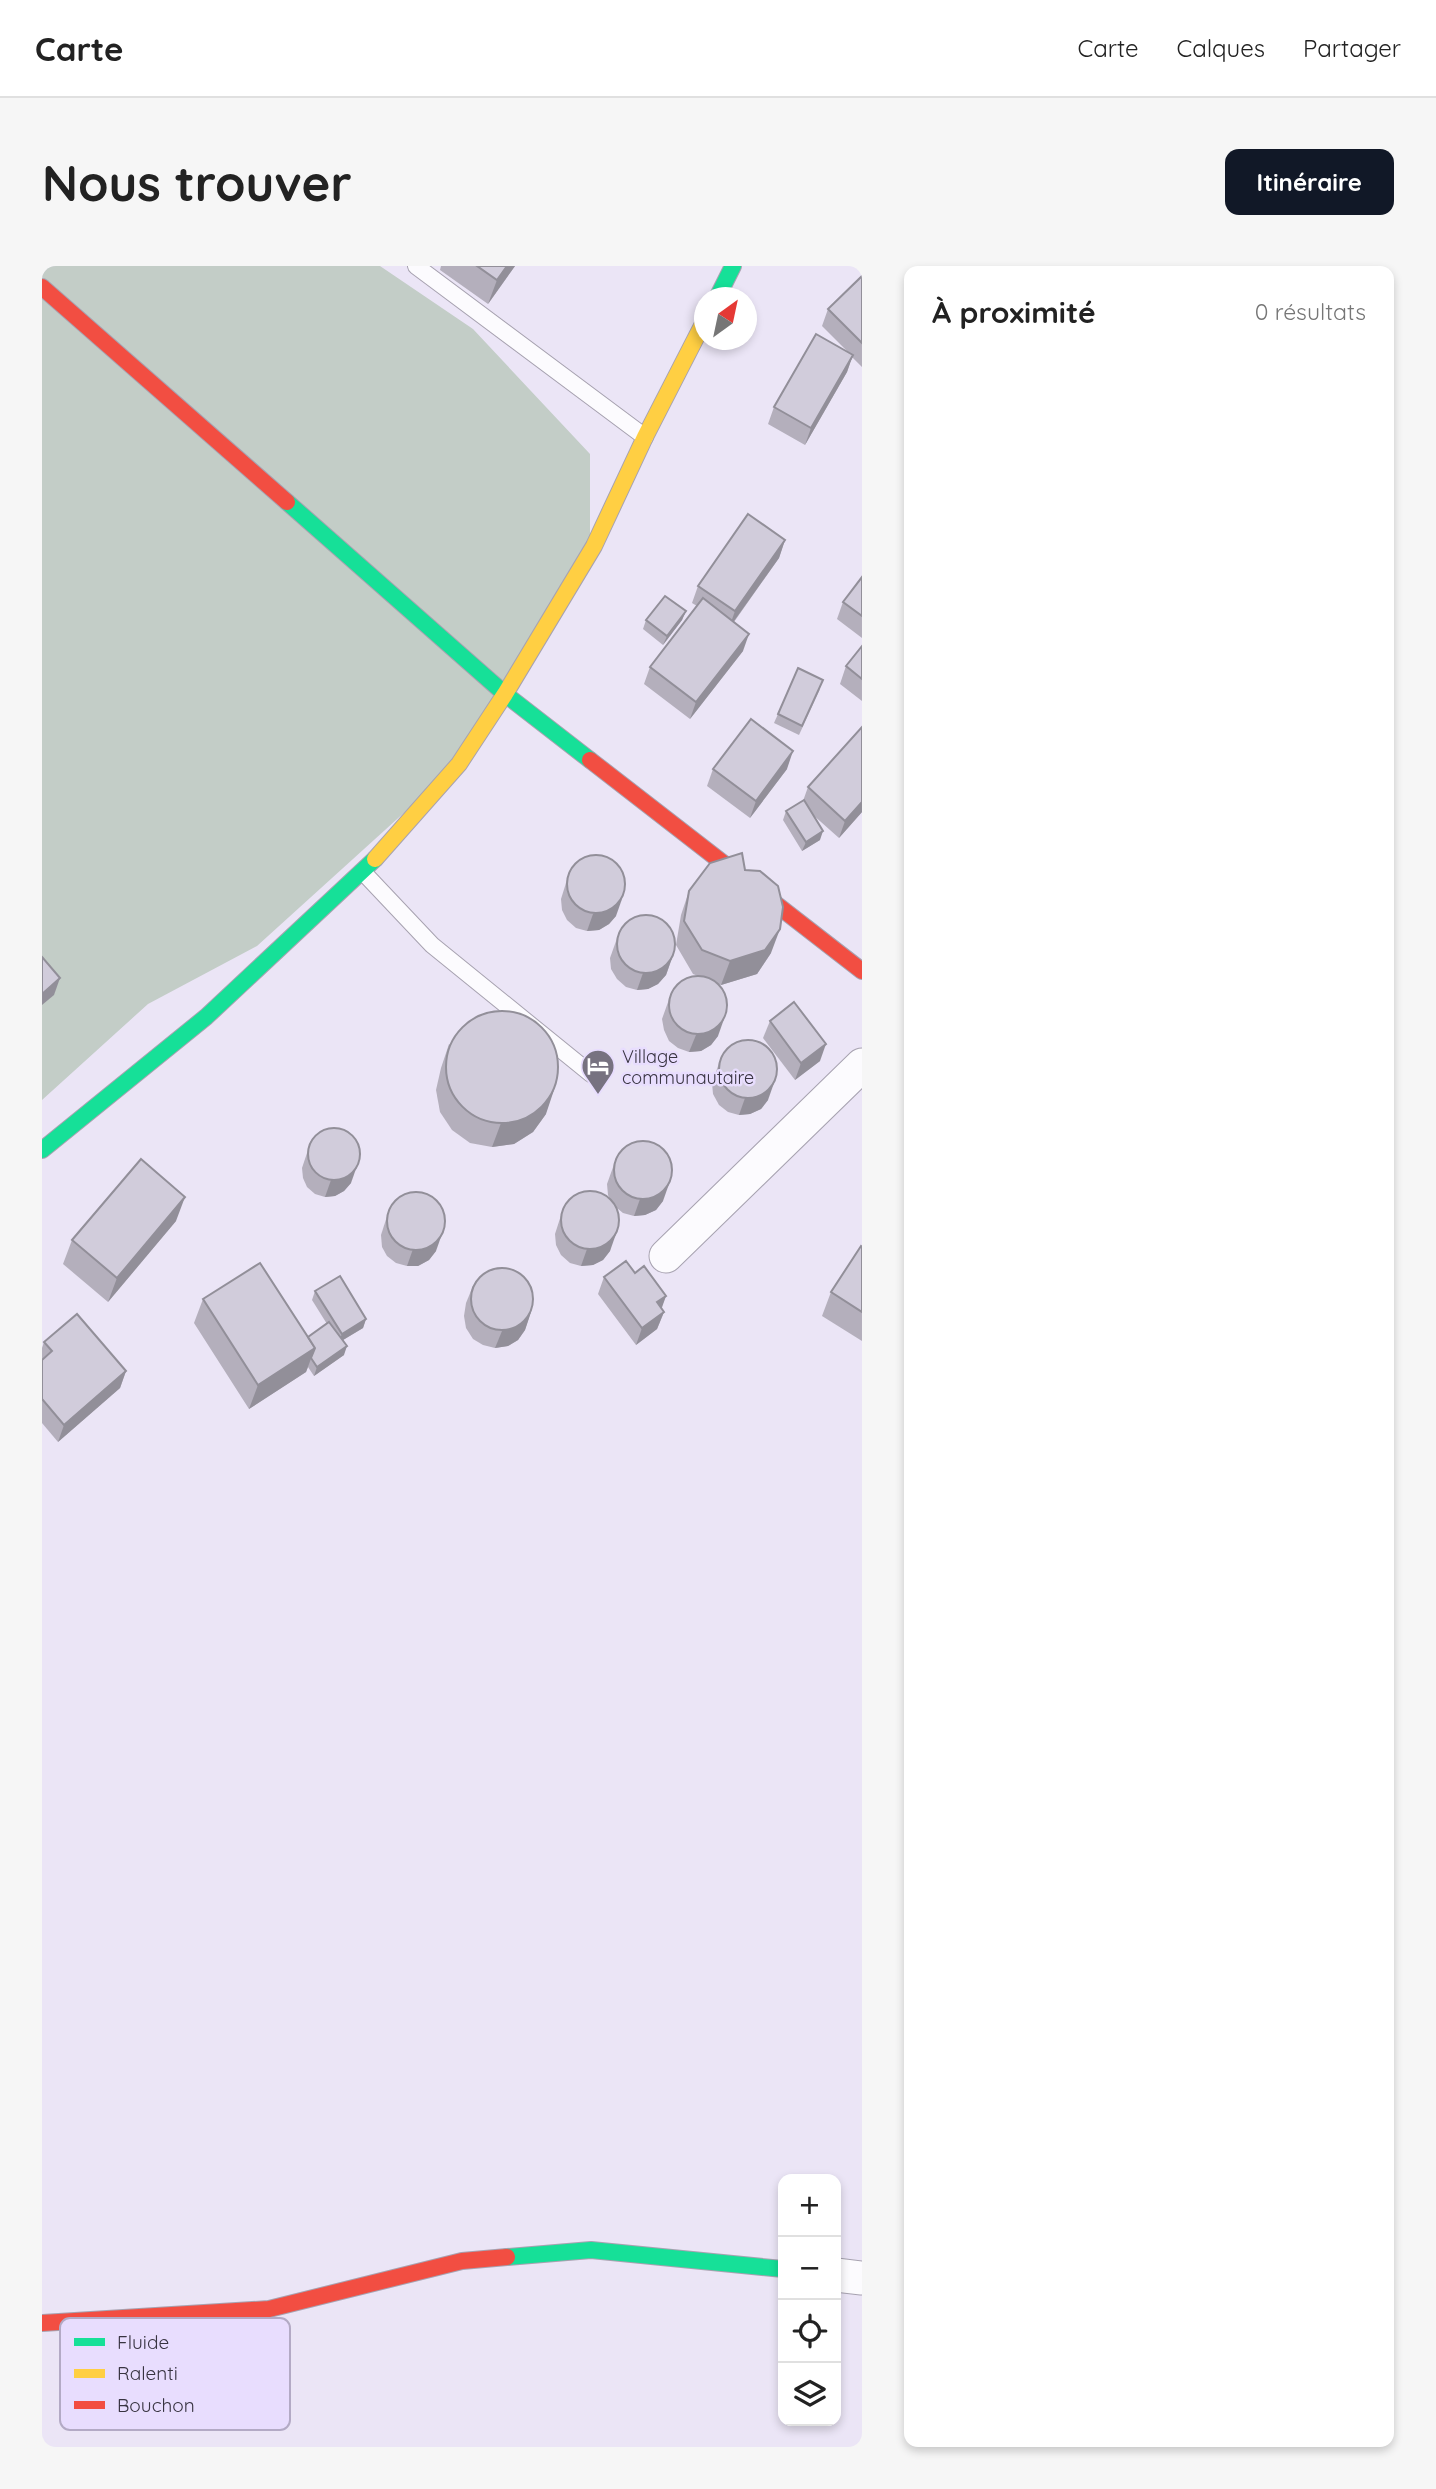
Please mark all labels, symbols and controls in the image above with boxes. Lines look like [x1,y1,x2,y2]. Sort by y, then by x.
text: Carte [35,28,124,69]
text: Carte [1077,33,1139,63]
text: Calques [1177,33,1265,63]
text: Partager [1303,33,1401,63]
button: Itinéraire [1225,149,1394,215]
text: Nous trouver [42,152,352,213]
north arrow [694,287,757,350]
text: À proximité [932,293,1096,331]
text: 0 résultats [1255,297,1366,326]
place label: Village communautaire [622,1045,754,1089]
hotel icon: Village communautaire [579,1047,617,1096]
map controls [778,2174,841,2426]
button: + [778,2174,841,2237]
button: − [778,2237,841,2300]
button: locate [778,2300,841,2363]
legend [60,2318,290,2430]
text: Fluide [117,2330,169,2354]
text: Ralenti [117,2361,178,2385]
button: layers [778,2363,841,2426]
text: Bouchon [117,2393,195,2417]

